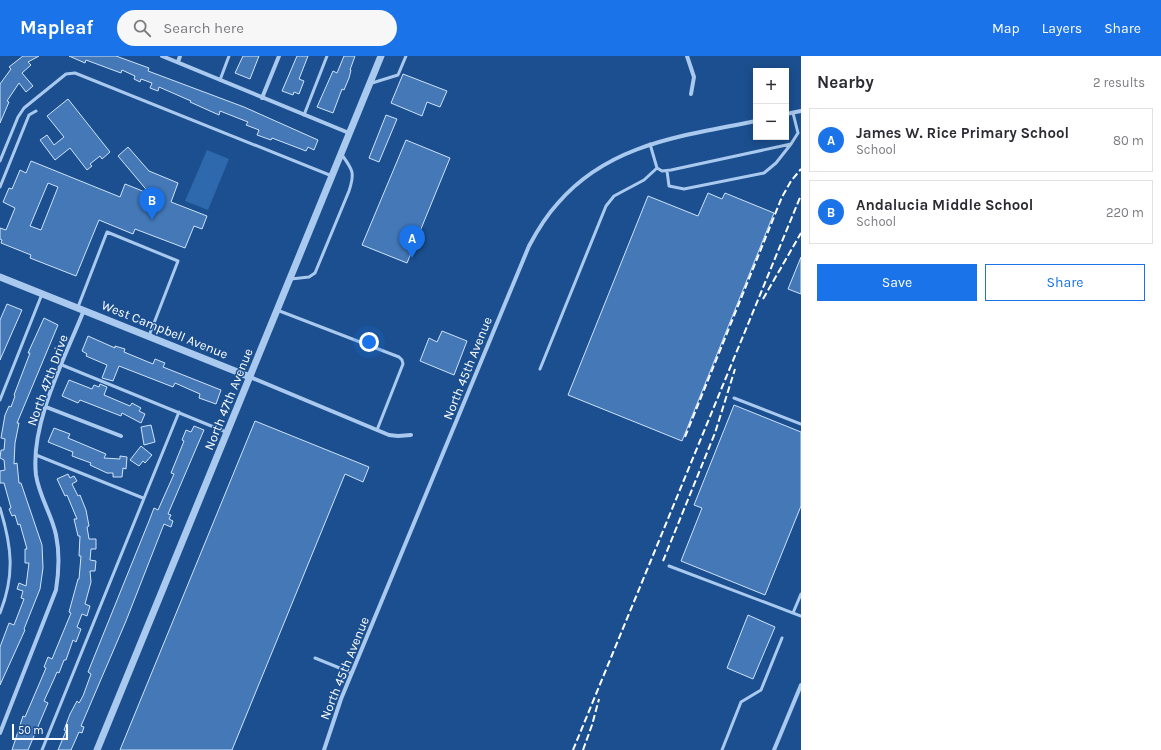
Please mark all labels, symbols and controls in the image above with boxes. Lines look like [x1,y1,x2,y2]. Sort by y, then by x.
search box [117,10,397,46]
text: Mapleaf [20,17,93,39]
icon: search [131,17,153,39]
text: Search here [163,19,244,37]
text: Map [992,20,1020,37]
text: Layers [1042,20,1082,37]
text: Share [1104,20,1141,37]
map controls [753,68,789,140]
button: + [753,68,789,104]
text: Nearby [817,72,874,92]
text: 2 results [1093,75,1145,90]
button: − [753,104,789,140]
text: James W. Rice Primary School [856,124,1069,142]
text: A [827,133,835,148]
text: 80 m [1113,133,1144,148]
text: School [856,142,896,157]
pin: B [139,187,165,220]
text: Andalucia Middle School [856,196,1033,214]
text: B [827,205,835,220]
text: 220 m [1106,205,1144,220]
text: School [856,214,896,229]
pin: A [399,225,425,258]
button: Save [817,264,977,301]
button: Share [985,264,1145,301]
street label: West Campbell Avenue [99,297,231,362]
street label: North 45th Avenue [440,314,495,422]
street label: North 47th Drive [24,332,71,428]
your location [359,332,379,352]
street label: North 47th Avenue [201,346,256,452]
street label: North 45th Avenue [317,614,372,722]
scale bar [12,722,68,741]
text: 50 m [18,724,44,737]

